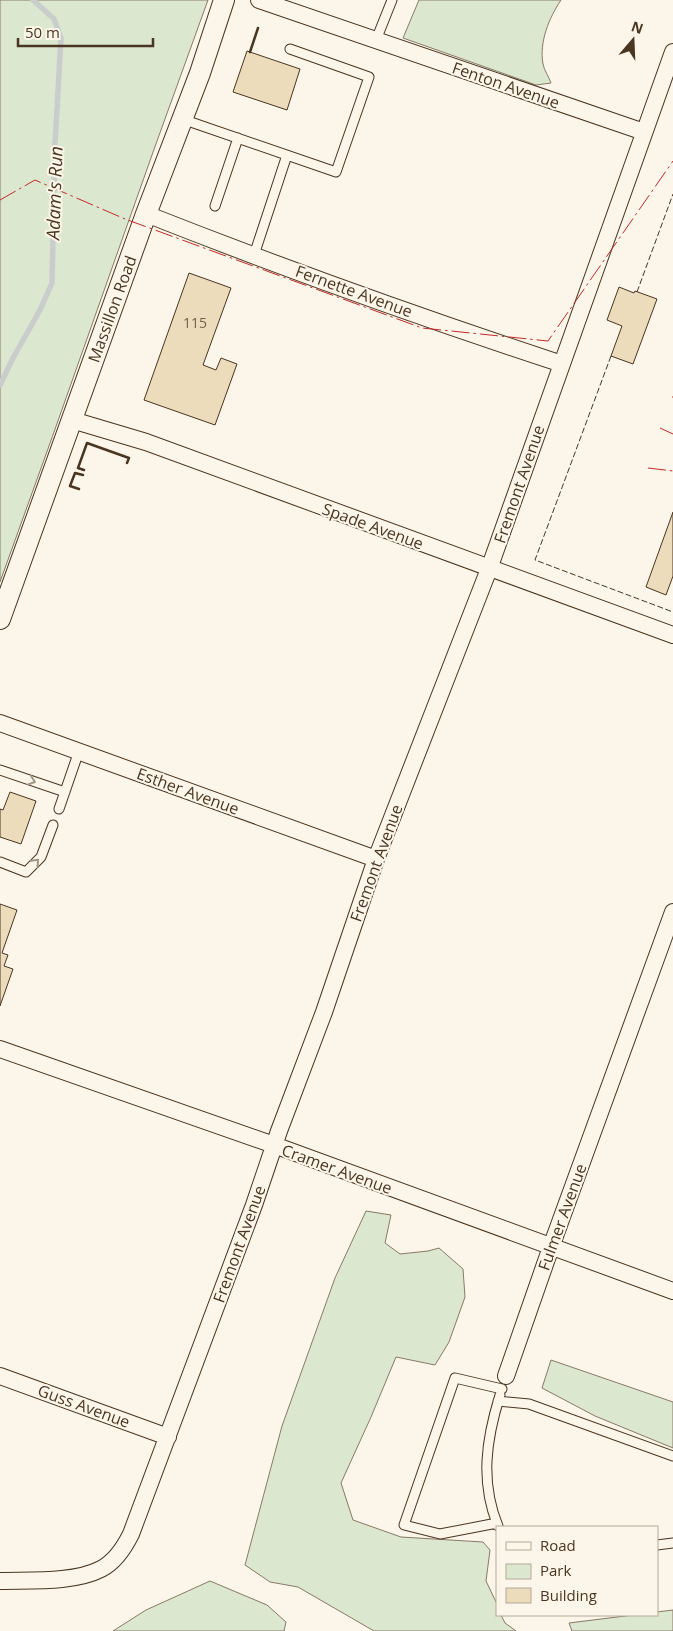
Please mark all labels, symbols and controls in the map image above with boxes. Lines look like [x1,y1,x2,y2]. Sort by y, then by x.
scale bar [18,15,152,47]
north arrow [608,15,658,65]
text: N [629,16,646,38]
text: 50 m [25,22,60,42]
street label: Fenton Avenue [449,56,563,114]
water label: Adam's Run [40,146,68,242]
street label: Massillon Road [82,252,142,366]
street label: Fernette Avenue [293,260,415,322]
house number: 115 [183,313,207,332]
street label: Fremont Avenue [488,422,550,546]
street label: Spade Avenue [319,498,427,554]
street label: Esther Avenue [134,762,242,820]
one-way arrow [28,776,36,786]
street label: Fremont Avenue [345,801,407,925]
one-way arrow [30,858,39,867]
street label: Cramer Avenue [279,1139,395,1199]
street label: Fulmer Avenue [532,1160,592,1274]
street label: Fremont Avenue [208,1182,270,1306]
street label: Guss Avenue [35,1379,133,1433]
legend [496,1526,658,1616]
text: Road [540,1535,576,1555]
text: Park [540,1560,571,1580]
text: Building [540,1585,597,1605]

